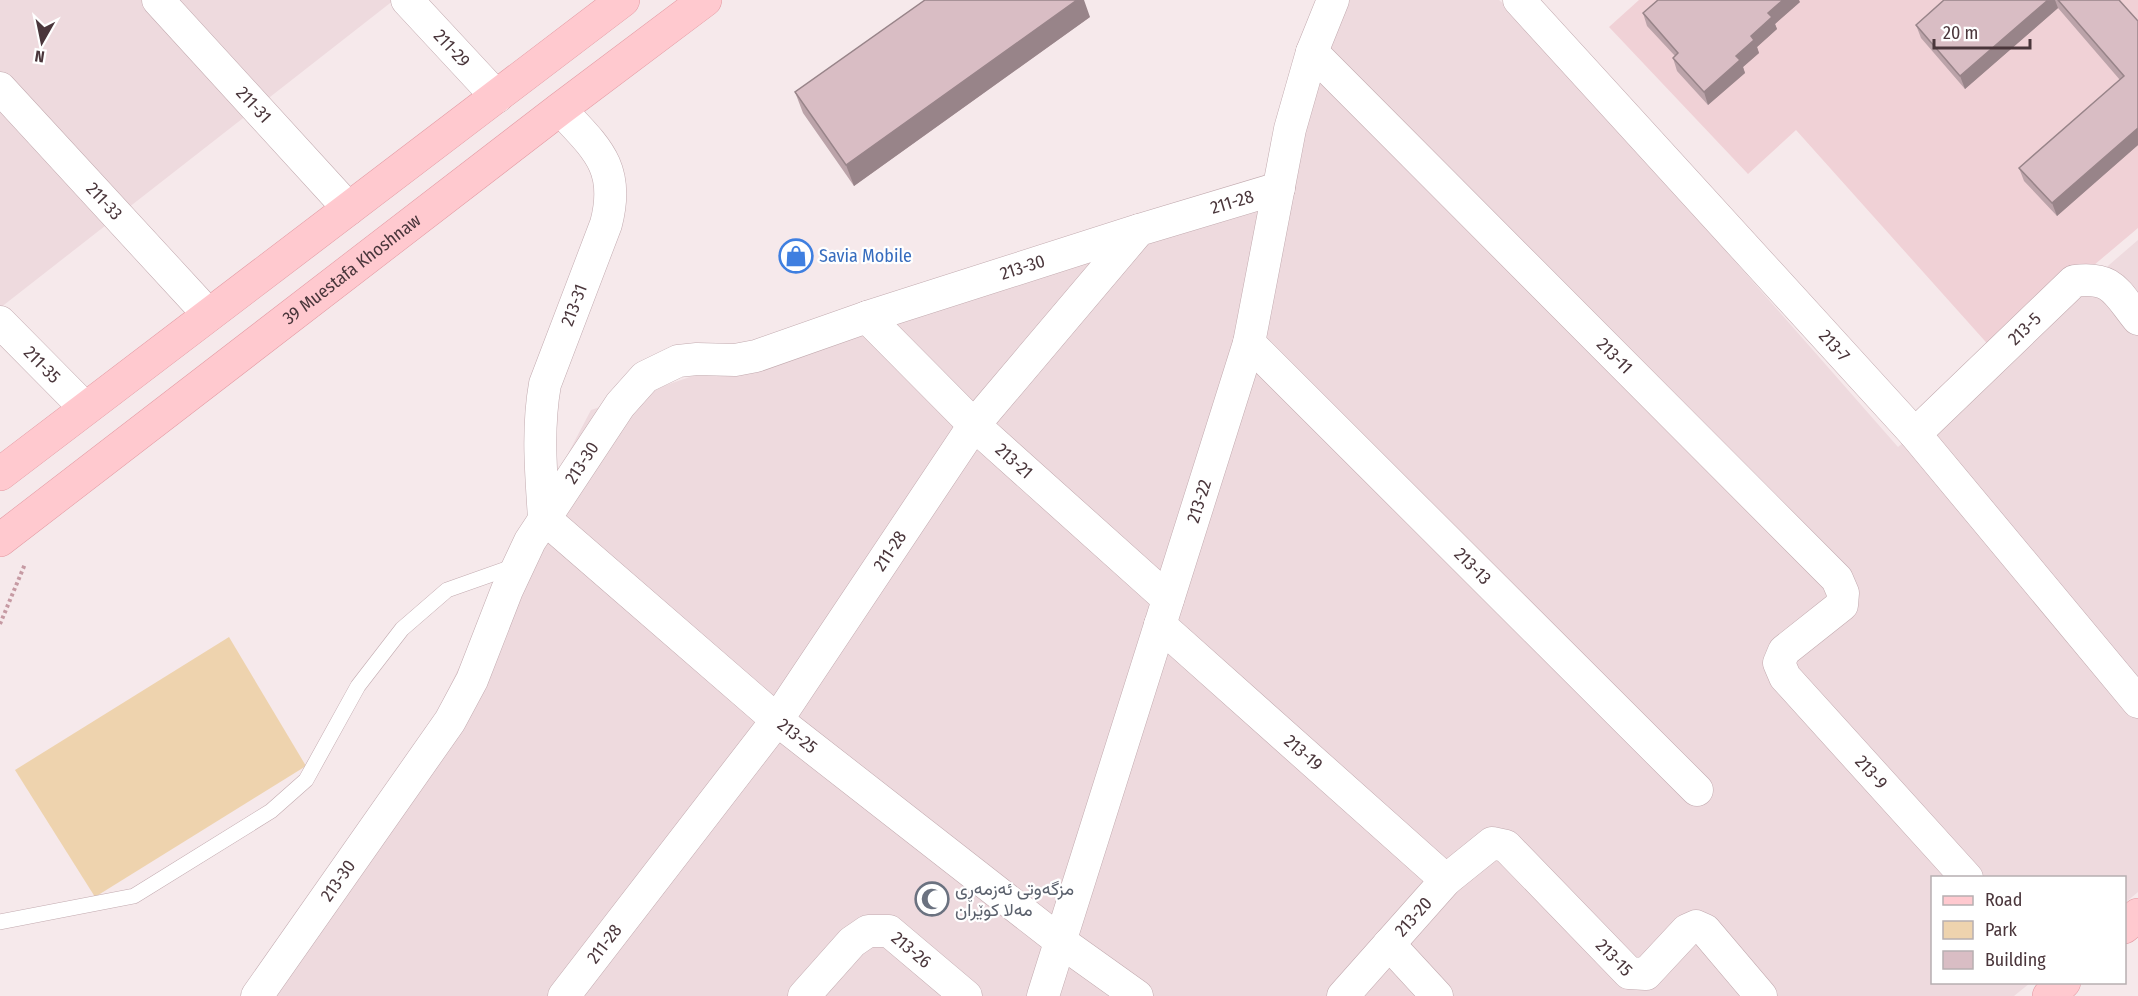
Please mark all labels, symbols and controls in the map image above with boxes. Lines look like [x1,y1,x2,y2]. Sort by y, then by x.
north arrow [12,12,72,72]
scale bar [1934,12,2030,50]
text: 20 m [1943,22,1978,44]
street label: 211-29 [429,25,475,72]
text: N [34,46,46,66]
street label: 211-31 [232,82,276,128]
street label: 211-33 [82,178,127,225]
street label: 211-28 [1208,185,1256,219]
street label: 39 Muestafa Khoshnaw [278,209,425,329]
shop icon: Savia Mobile [778,238,814,274]
place label: Savia Mobile [819,245,912,267]
street label: 213-30 [997,250,1048,285]
street label: 213-31 [556,281,592,329]
street label: 213-5 [2003,308,2046,350]
street label: 213-7 [1814,325,1855,366]
street label: 213-11 [1592,333,1637,379]
street label: 211-35 [19,342,65,388]
street label: 213-30 [560,438,604,488]
street label: 213-21 [991,439,1037,484]
street label: 213-22 [1182,477,1216,525]
street label: 211-28 [869,527,911,575]
street label: 213-13 [1450,543,1496,589]
street label: 213-25 [773,714,822,758]
street label: 213-19 [1280,730,1327,776]
street label: 213-9 [1850,751,1892,794]
street label: 213-30 [316,856,360,906]
legend [1931,876,2126,984]
place label: مزگەوتی ئەزمەڕی مەلا کوێران [955,878,1074,921]
mosque icon: مزگەوتی ئەزمەڕی مەلا کوێران [914,881,950,917]
text: Road [1985,889,2022,911]
street label: 213-20 [1390,892,1437,941]
text: Park [1985,919,2018,941]
street label: 211-28 [582,920,626,968]
street label: 213-26 [887,927,936,973]
street label: 213-15 [1591,934,1637,981]
text: Building [1985,949,2046,971]

